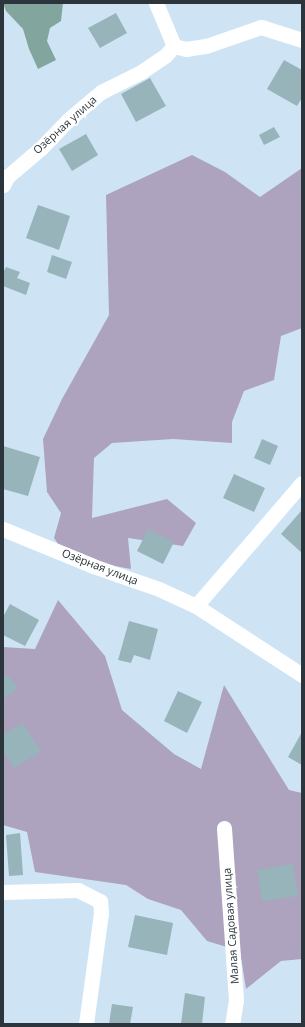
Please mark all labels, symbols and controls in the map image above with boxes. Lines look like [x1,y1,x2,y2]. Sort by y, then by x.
street label: Озёрная улица [31,93,99,157]
street label: Озёрная улица [60,546,140,588]
street label: Малая Садовая улица [220,867,242,985]

